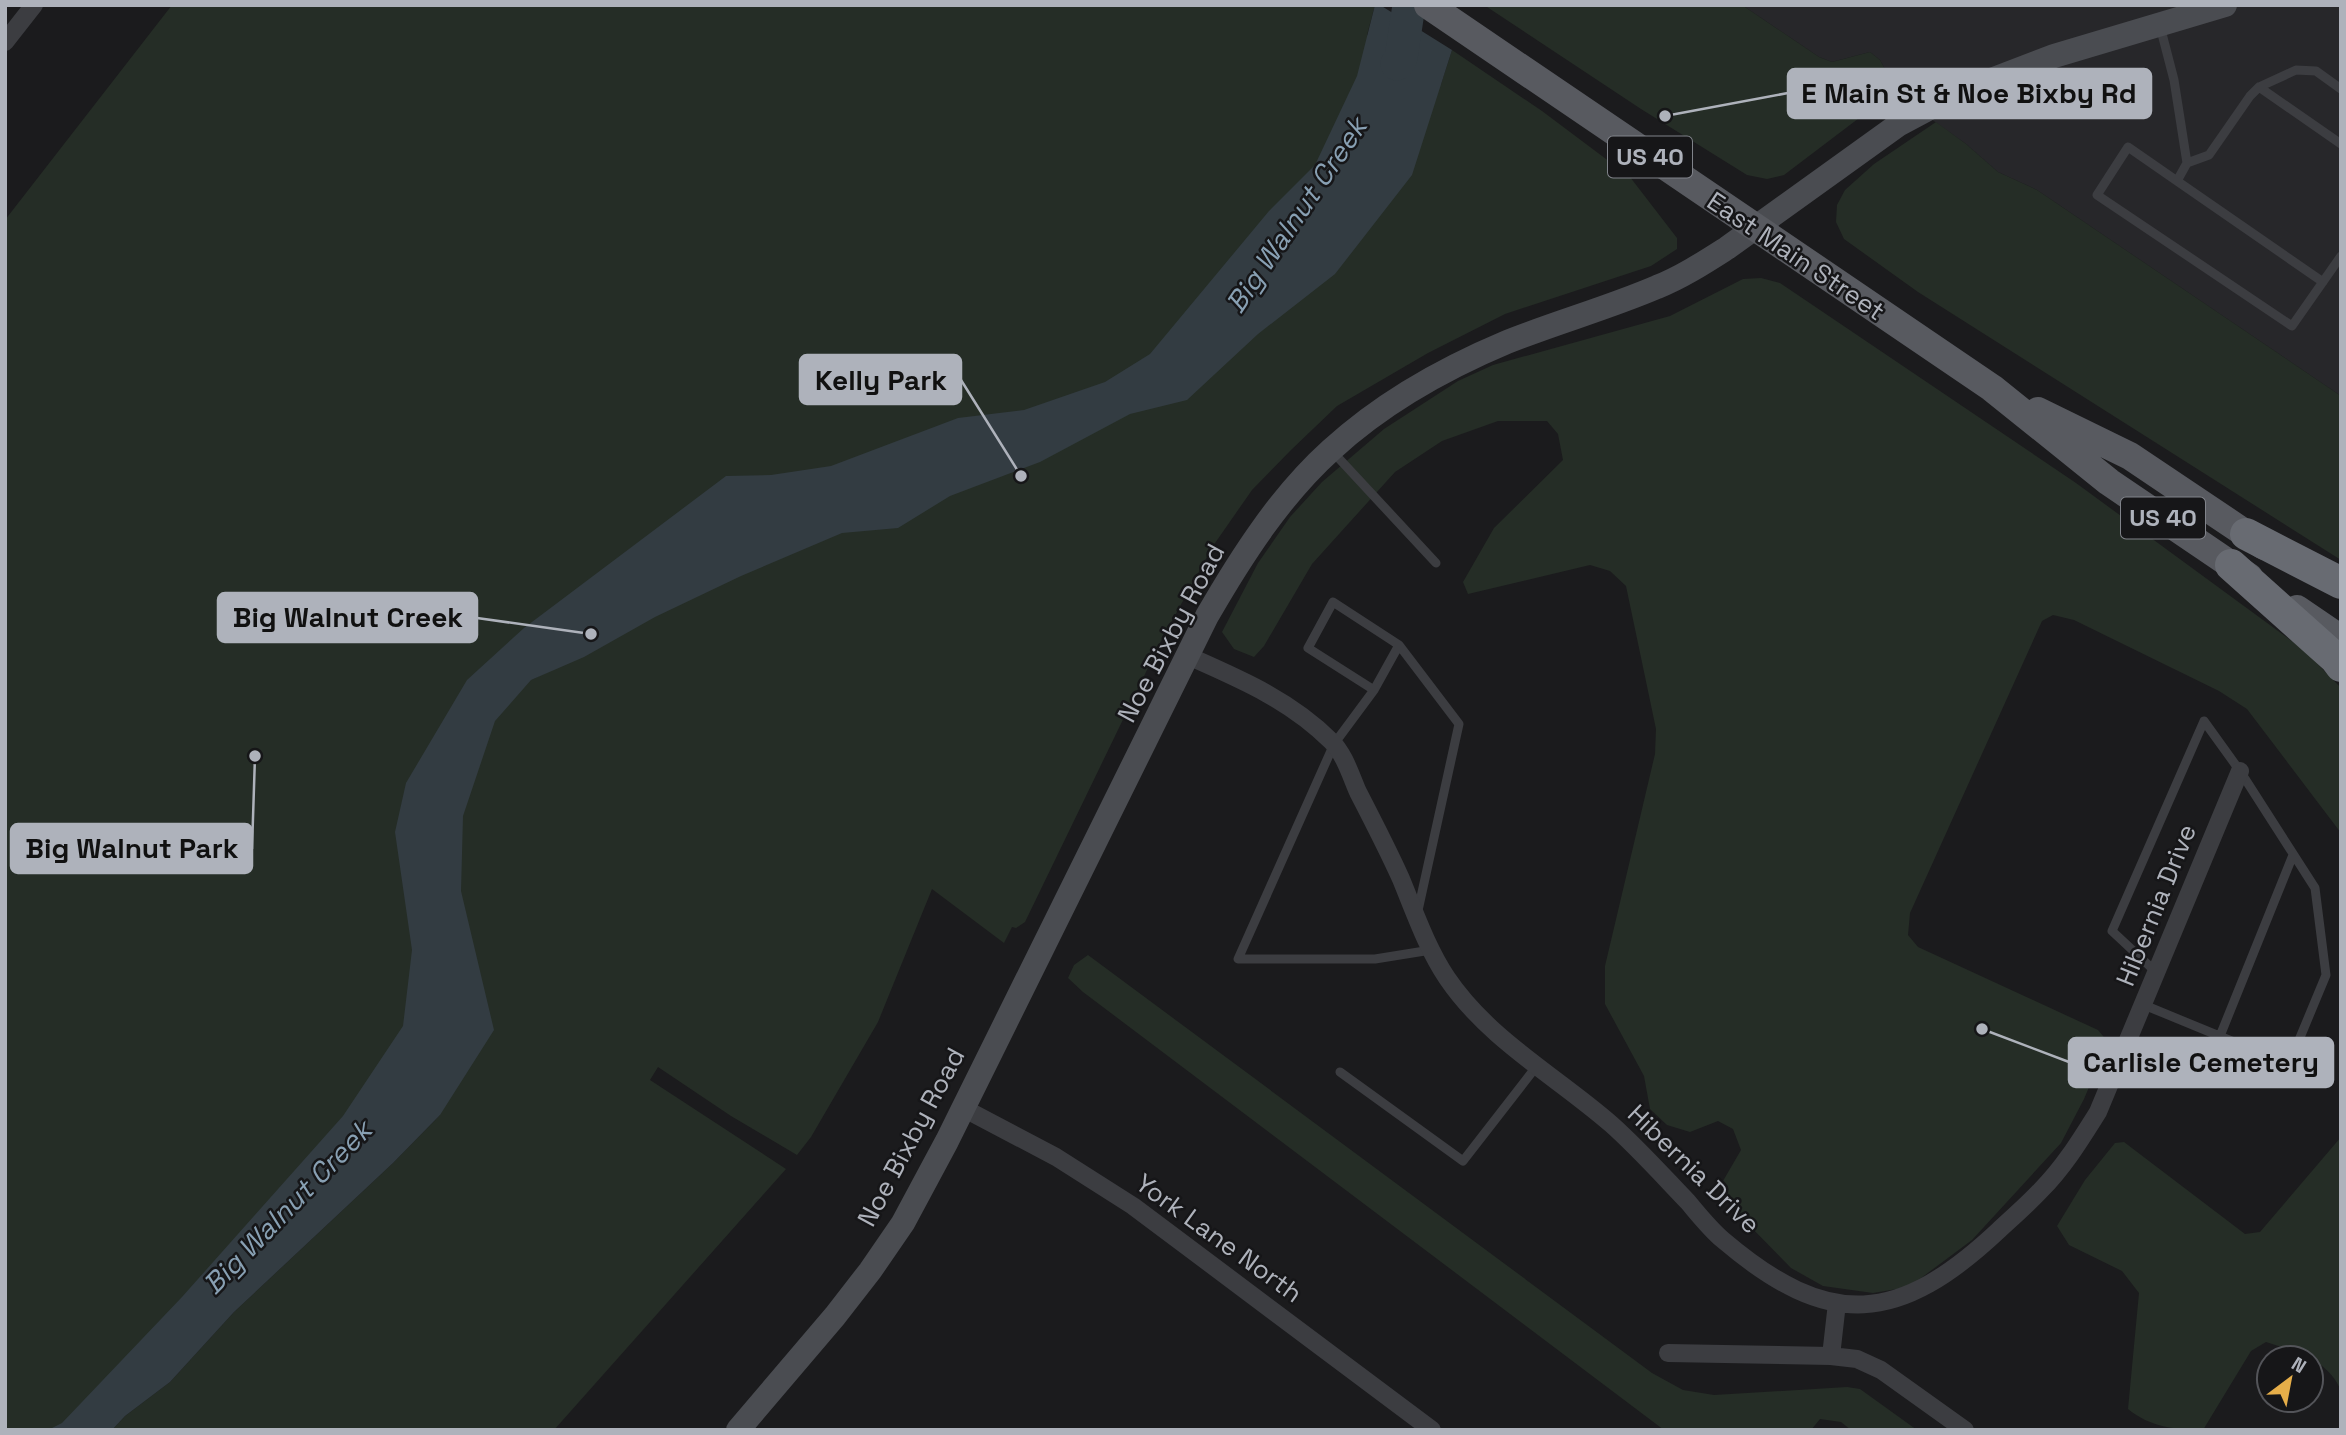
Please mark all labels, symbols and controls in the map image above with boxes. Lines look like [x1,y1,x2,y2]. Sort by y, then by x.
callout: E Main St & Noe Bixby Rd [1788,69,2151,118]
text: E Main St & Noe Bixby Rd [1801,75,2137,111]
water label: Big Walnut Creek [1217,108,1376,320]
road number: US 40 [1608,136,1692,177]
street label: East Main Street [1701,184,1891,328]
callout: Kelly Park [800,355,961,404]
text: Kelly Park [815,362,947,398]
road number: US 40 [2121,498,2205,538]
street label: Noe Bixby Road [1110,538,1232,728]
callout: Big Walnut Creek [218,593,477,642]
text: Big Walnut Creek [233,599,463,635]
street label: Hibernia Drive [2108,819,2204,991]
callout: Big Walnut Park [11,824,252,873]
text: Big Walnut Park [25,830,239,866]
callout: Carlisle Cemetery [2069,1038,2333,1087]
street label: Noe Bixby Road [850,1042,972,1232]
text: Carlisle Cemetery [2083,1044,2319,1080]
street label: Hibernia Drive [1620,1097,1768,1241]
water label: Big Walnut Creek [195,1110,381,1301]
street label: York Lane North [1129,1166,1309,1310]
north arrow [2255,1344,2325,1414]
text: N [2287,1351,2311,1379]

